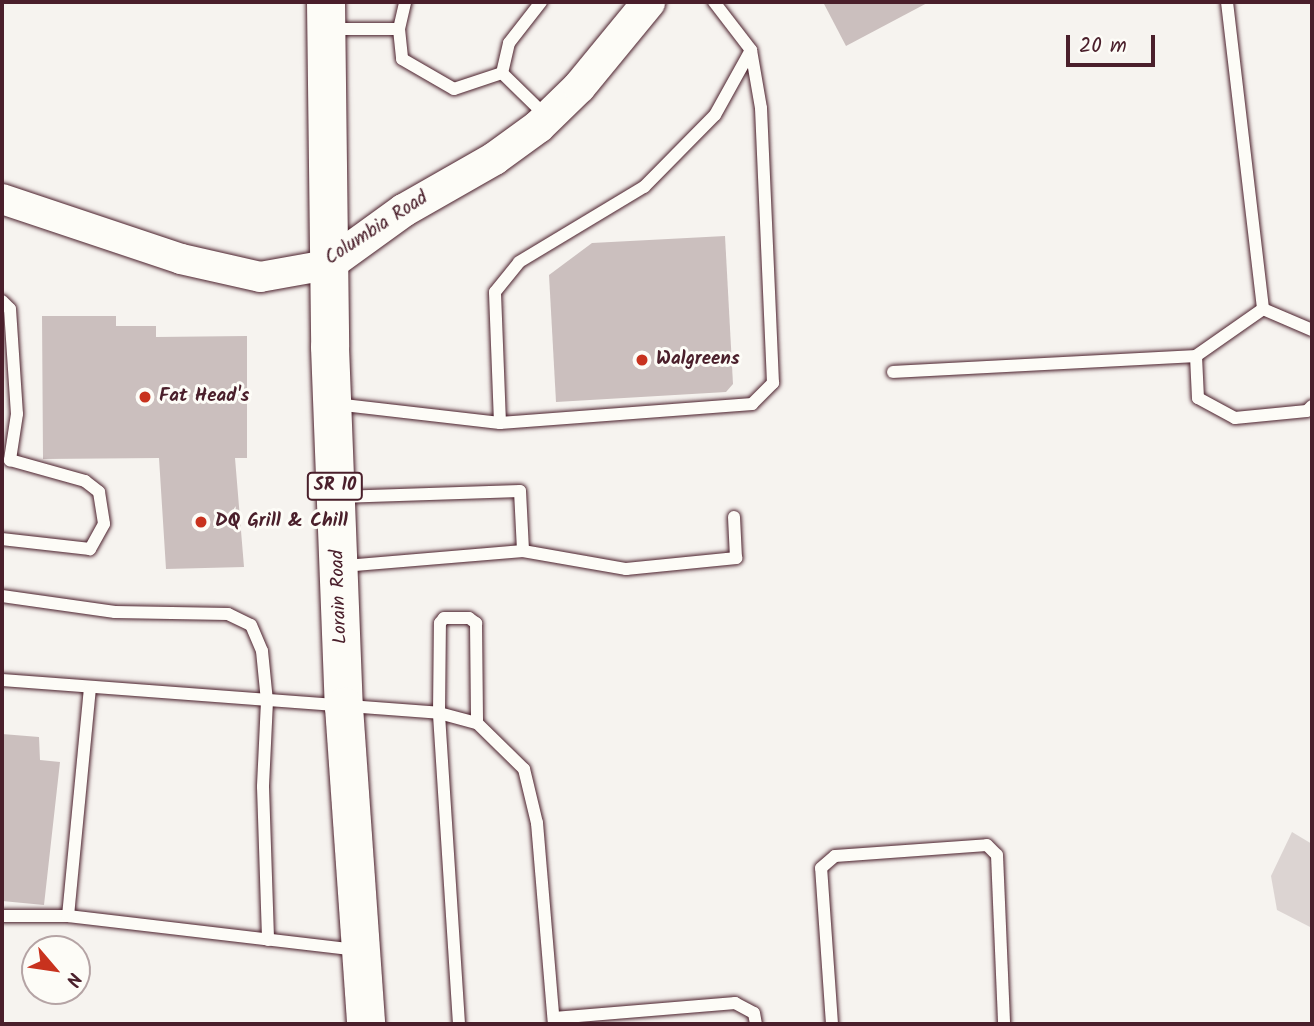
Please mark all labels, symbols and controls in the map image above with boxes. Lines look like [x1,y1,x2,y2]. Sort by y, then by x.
scale bar [1069,21,1158,65]
text: 20 m [1079,30,1127,63]
street label: Columbia Road [321,187,433,271]
place label: Walgreens [656,349,740,371]
marker: Walgreens [634,352,650,368]
place label: Fat Head's [159,386,249,408]
marker: Fat Head's [137,389,153,405]
road number: SR 10 [305,472,365,500]
place label: DQ Grill & Chill [215,511,348,533]
marker: DQ Grill & Chill [193,514,209,530]
street label: Lorain Road [327,549,353,645]
north arrow [21,935,91,1005]
text: N [57,967,89,992]

